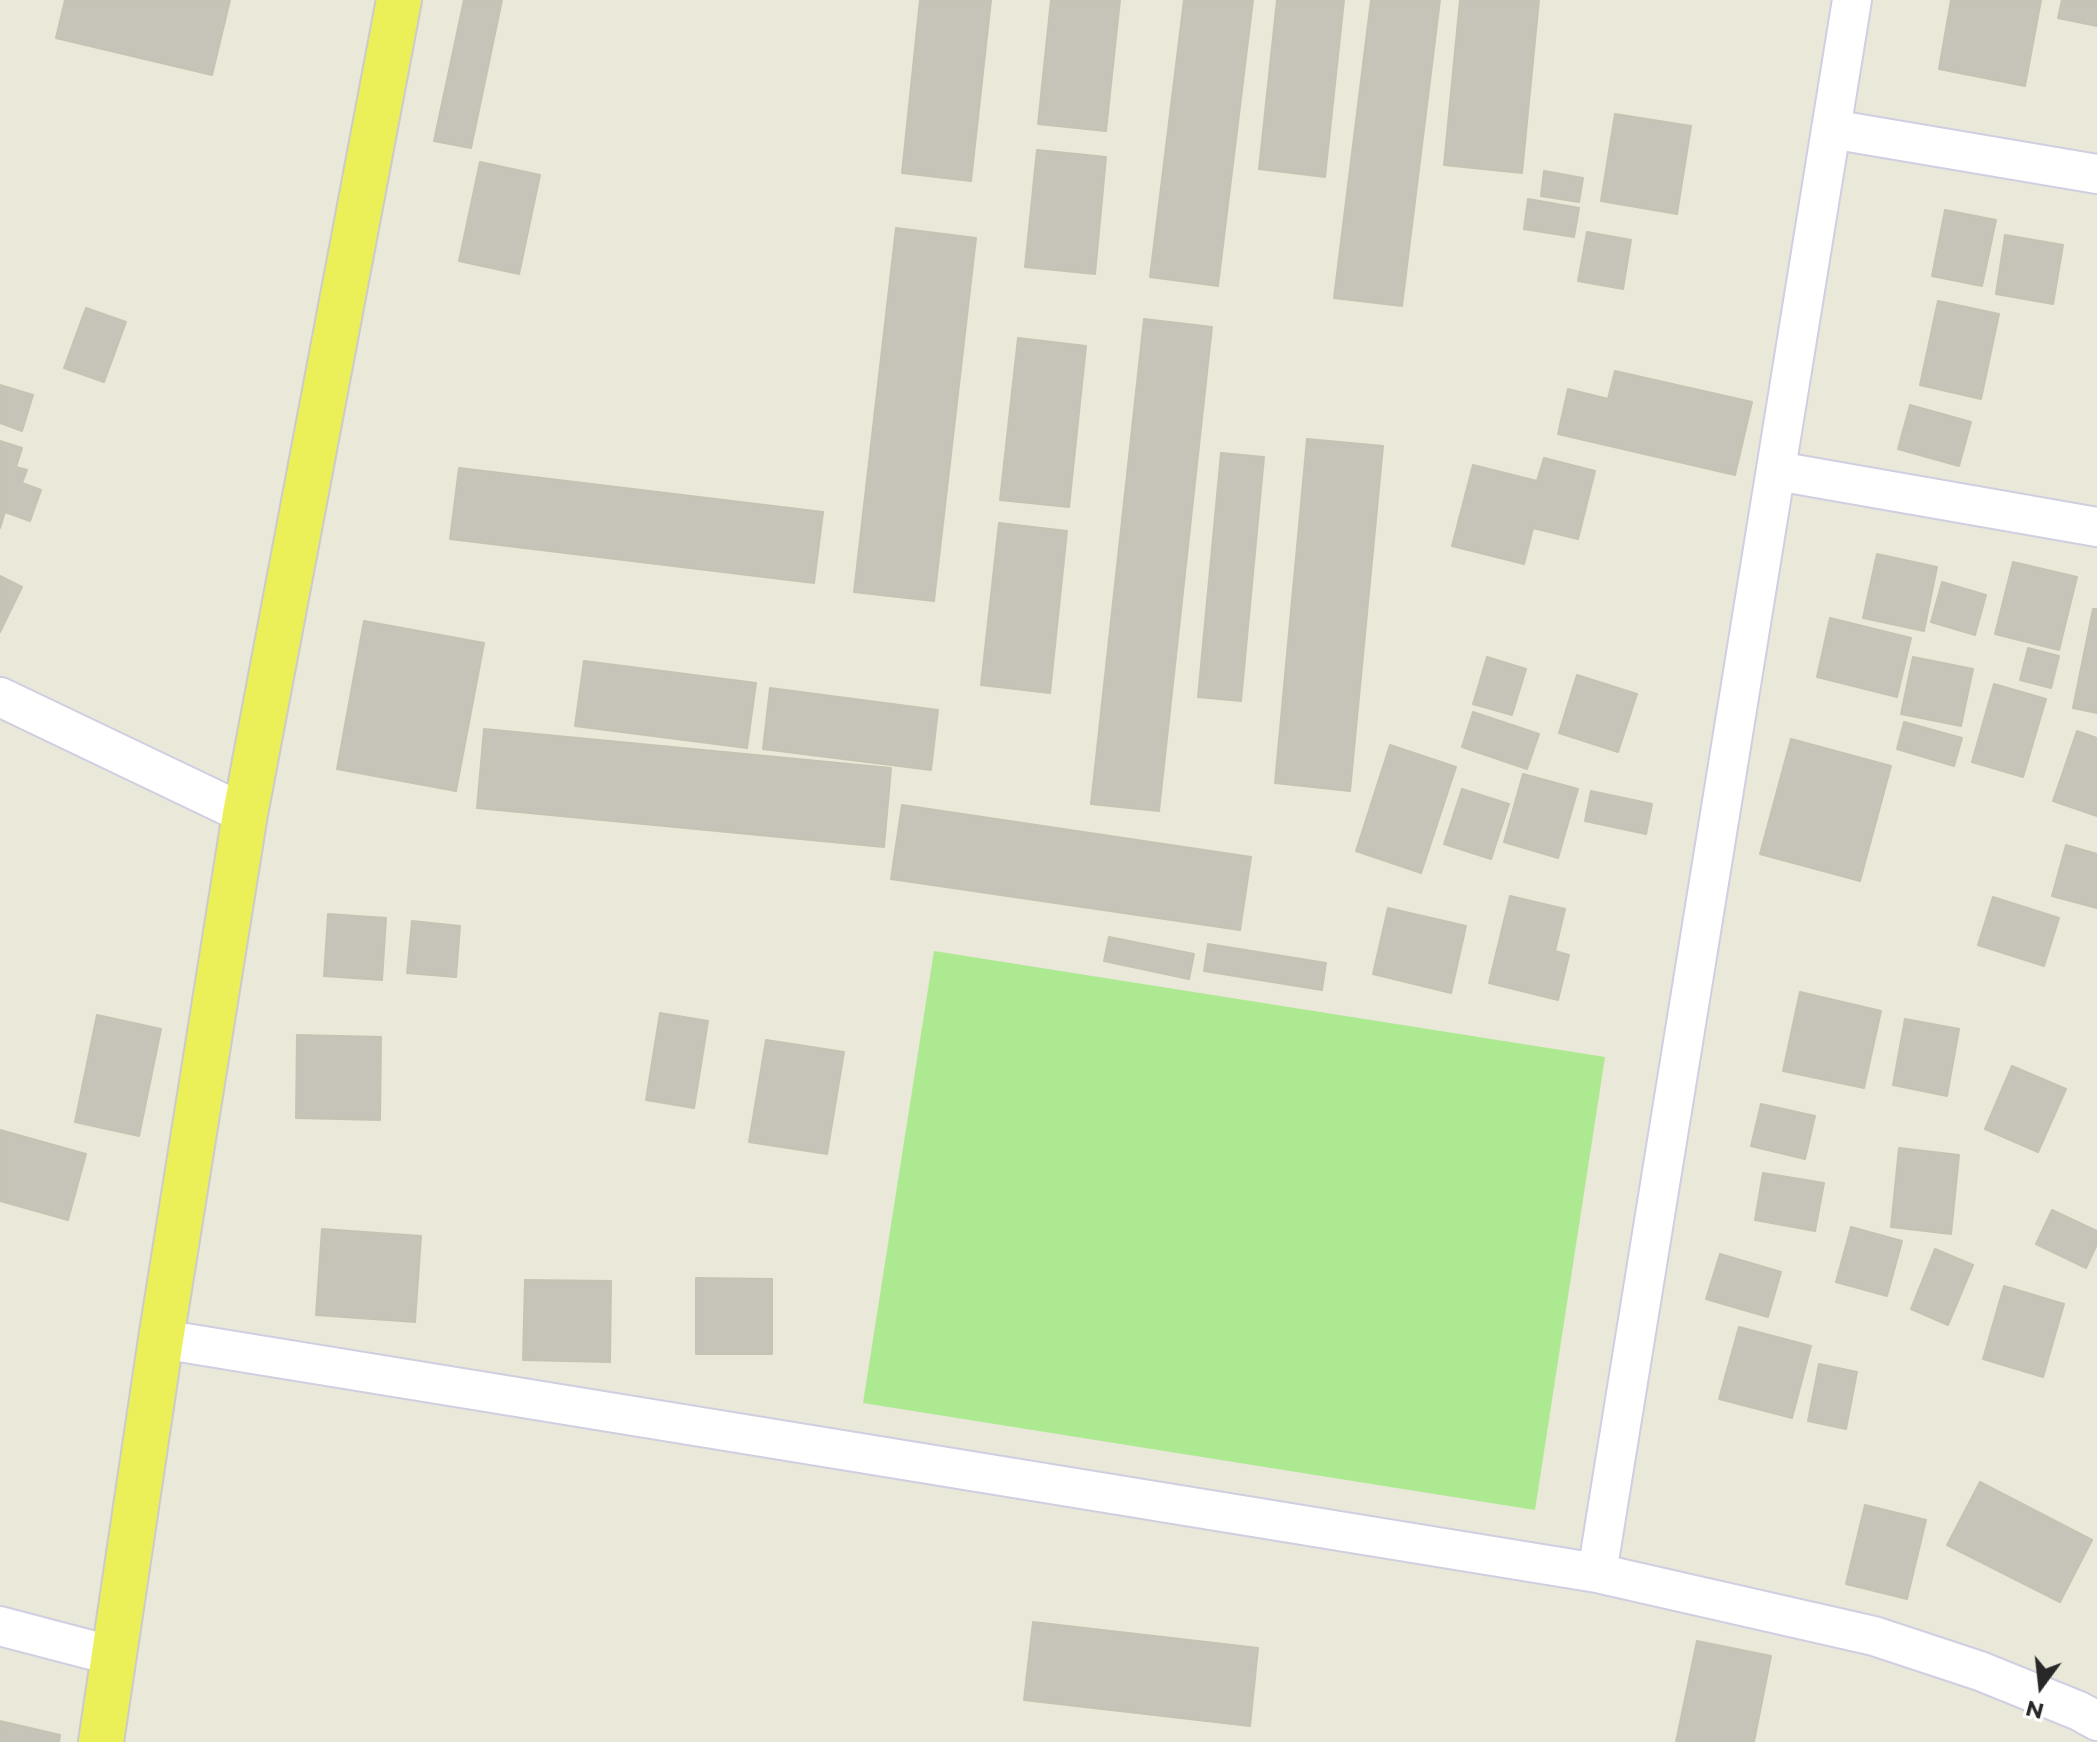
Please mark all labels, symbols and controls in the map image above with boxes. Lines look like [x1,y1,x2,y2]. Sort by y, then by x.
north arrow [2001,1646,2081,1726]
text: N [2023,1694,2047,1725]

